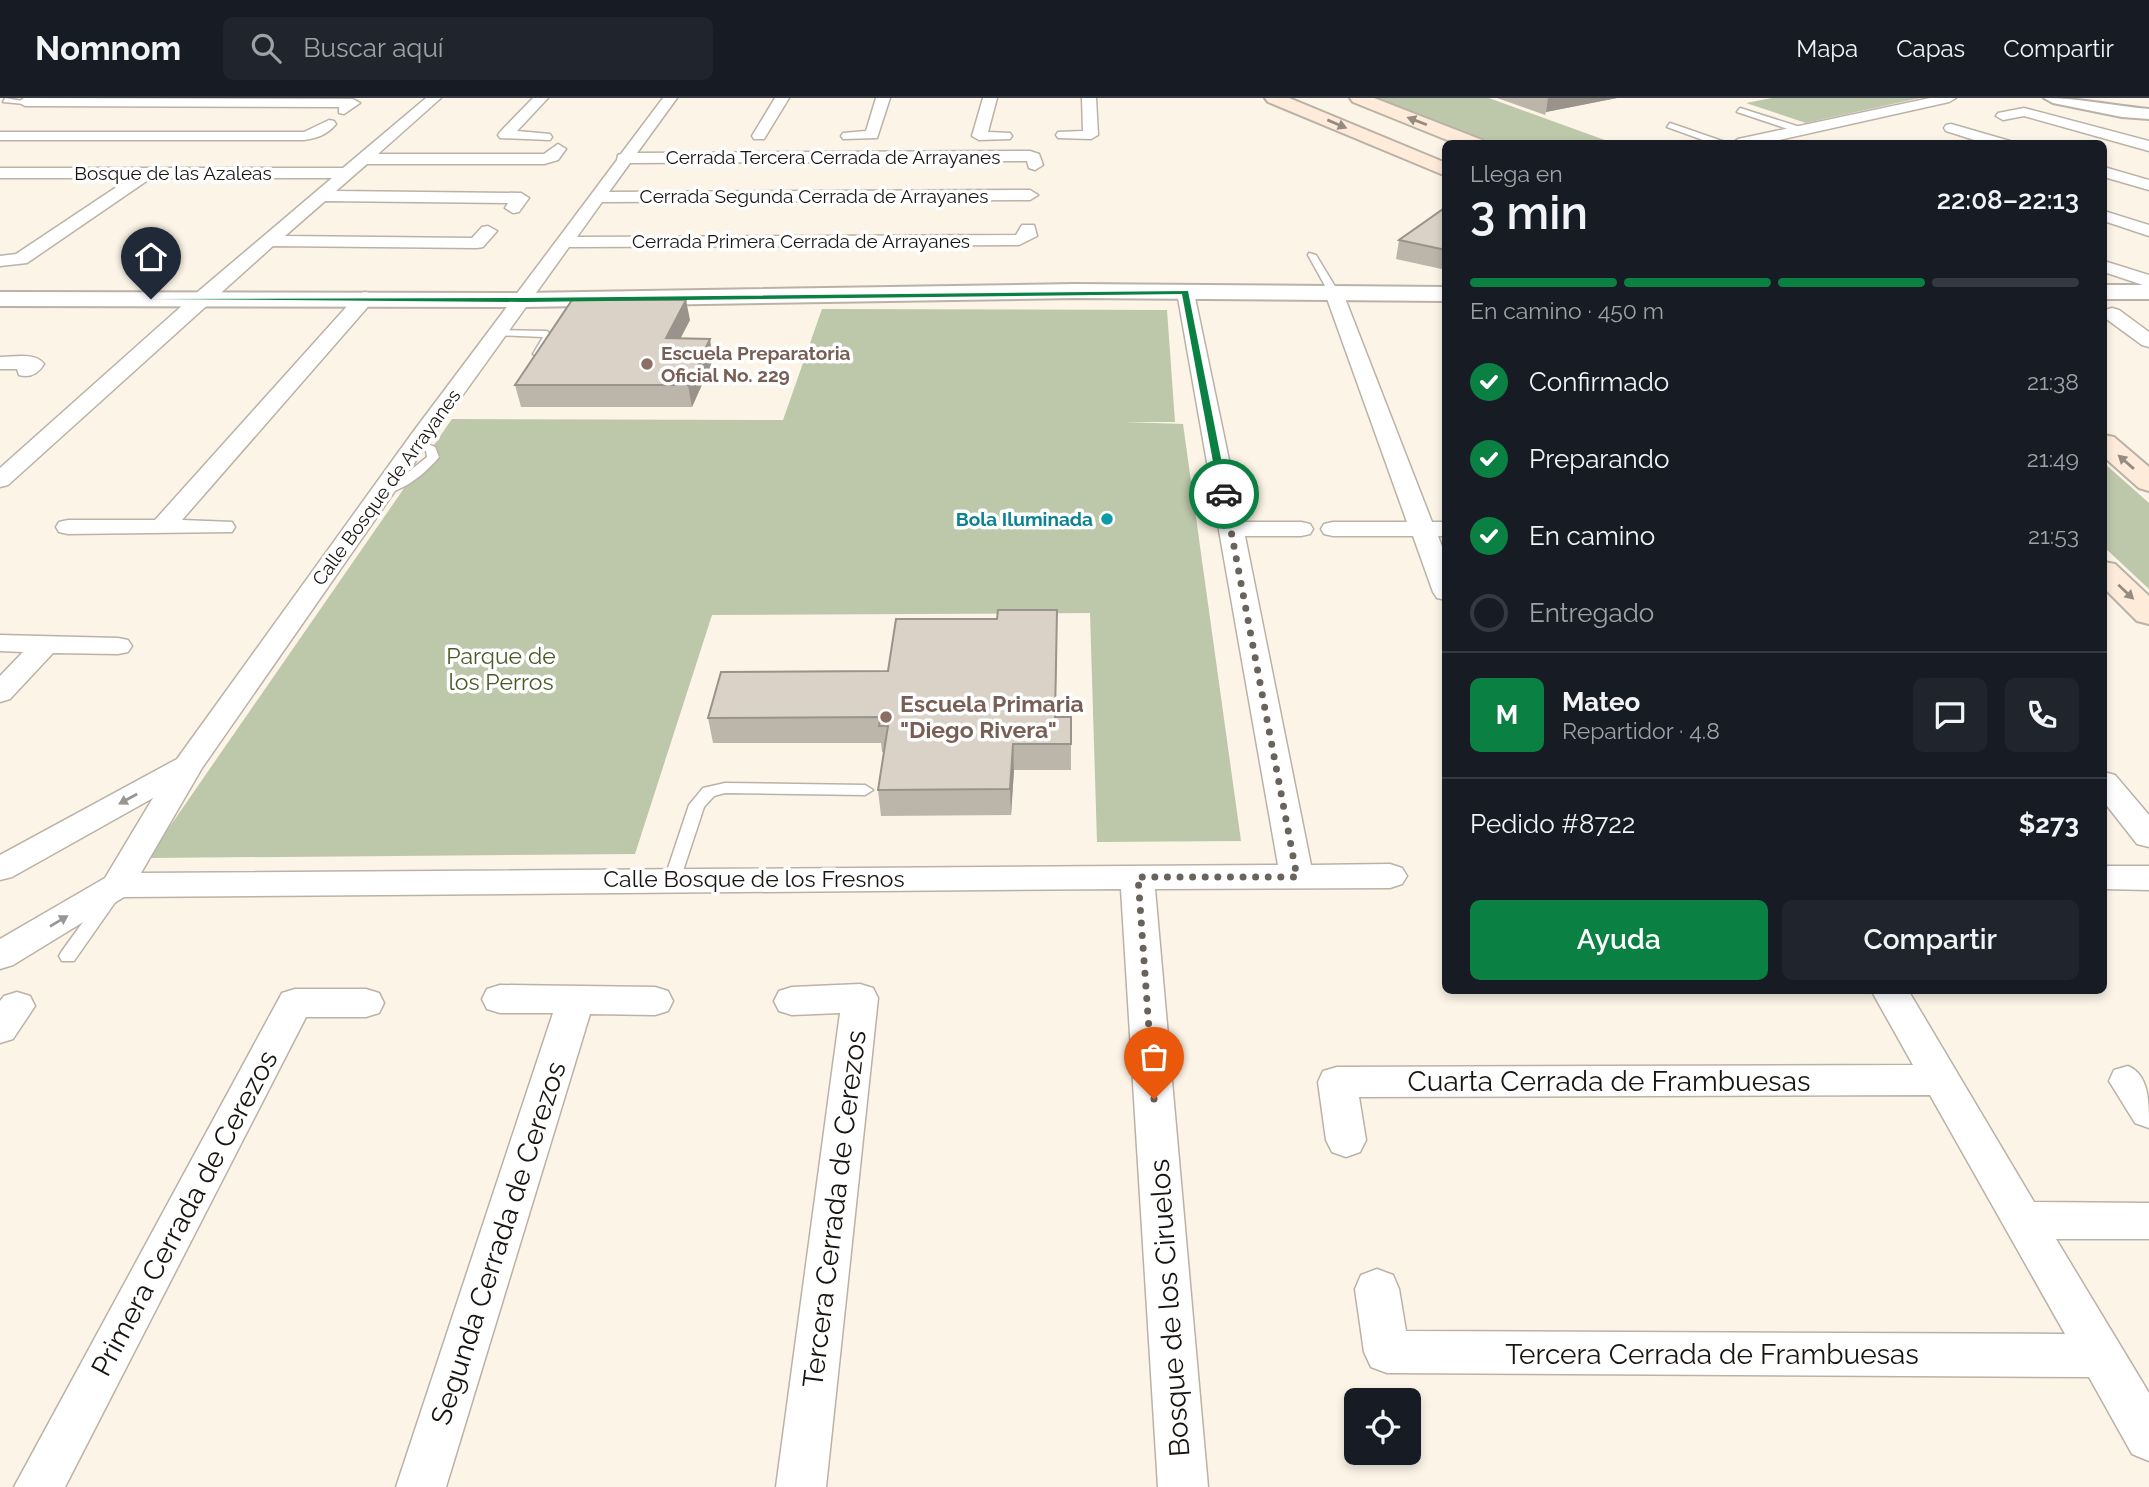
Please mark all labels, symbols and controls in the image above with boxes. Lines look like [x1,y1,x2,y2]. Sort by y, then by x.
search box [223,17,713,80]
text: Nomnom [35,29,181,68]
icon: search [247,29,285,67]
text: Buscar aquí [303,33,444,63]
text: Mapa [1796,34,1858,63]
text: Capas [1896,34,1965,63]
text: Compartir [2003,34,2114,63]
one-way arrow [1406,115,1427,126]
one-way arrow [1327,119,1348,130]
street label: Cerrada Tercera Cerrada de Arrayanes [666,146,1000,168]
text: Llega en [1470,160,1563,187]
street label: Bosque de las Azaleas [74,162,272,184]
street label: Cerrada Segunda Cerrada de Arrayanes [640,185,988,207]
text: 22:08–22:13 [1937,185,2079,215]
text: 3 min [1470,186,1588,240]
pin [121,227,181,299]
street label: Cerrada Primera Cerrada de Arrayanes [632,230,970,252]
icon: home [132,238,170,276]
text: En camino · 450 m [1470,297,1664,324]
place label: Escuela Preparatoria Oficial No. 229 [661,342,850,386]
marker: Escuela Preparatoria Oficial No. 229 [639,356,655,372]
icon: check [1470,363,1508,401]
text: Confirmado [1529,367,1669,397]
text: 21:38 [2027,368,2079,395]
street label: Calle Bosque de Arrayanes [307,385,465,589]
icon: check [1470,440,1508,478]
text: Preparando [1529,444,1669,474]
text: 21:49 [2027,445,2079,472]
one-way arrow [2118,455,2135,470]
courier [1189,459,1259,529]
icon: car [1205,475,1243,513]
place label: Bola Iluminada [956,508,1093,530]
marker: Bola Iluminada [1099,511,1115,527]
icon: check [1470,517,1508,555]
text: En camino [1529,521,1655,551]
text: 21:53 [2028,522,2079,549]
one-way arrow [2117,584,2134,600]
text: Entregado [1529,598,1654,628]
park label: Parque de los Perros [446,642,556,695]
button: chat [1913,678,1987,752]
button: phone [2005,678,2079,752]
text: Mateo [1562,687,1640,717]
place label: Escuela Primaria "Diego Rivera" [900,690,1084,743]
text: M [1496,700,1518,730]
marker: Escuela Primaria "Diego Rivera" [878,709,894,725]
text: Repartidor · 4.8 [1562,717,1720,744]
one-way arrow [118,792,138,804]
text: Pedido #8722 [1470,809,1635,839]
text: $273 [2019,809,2079,839]
street label: Calle Bosque de los Fresnos [603,865,905,892]
button: Ayuda [1470,900,1768,980]
button: Compartir [1782,900,2079,980]
one-way arrow [49,915,68,927]
pin [1124,1027,1184,1099]
street label: Tercera Cerrada de Cerezos [796,1028,873,1390]
icon: bag [1135,1038,1173,1076]
street label: Primera Cerrada de Cerezos [84,1045,284,1382]
street label: Segunda Cerrada de Cerezos [424,1057,573,1429]
street label: Cuarta Cerrada de Frambuesas [1408,1065,1810,1098]
street label: Bosque de los Ciruelos [1143,1158,1196,1458]
street label: Tercera Cerrada de Frambuesas [1505,1338,1919,1371]
map controls [1344,1388,1421,1465]
button: locate [1344,1388,1421,1465]

